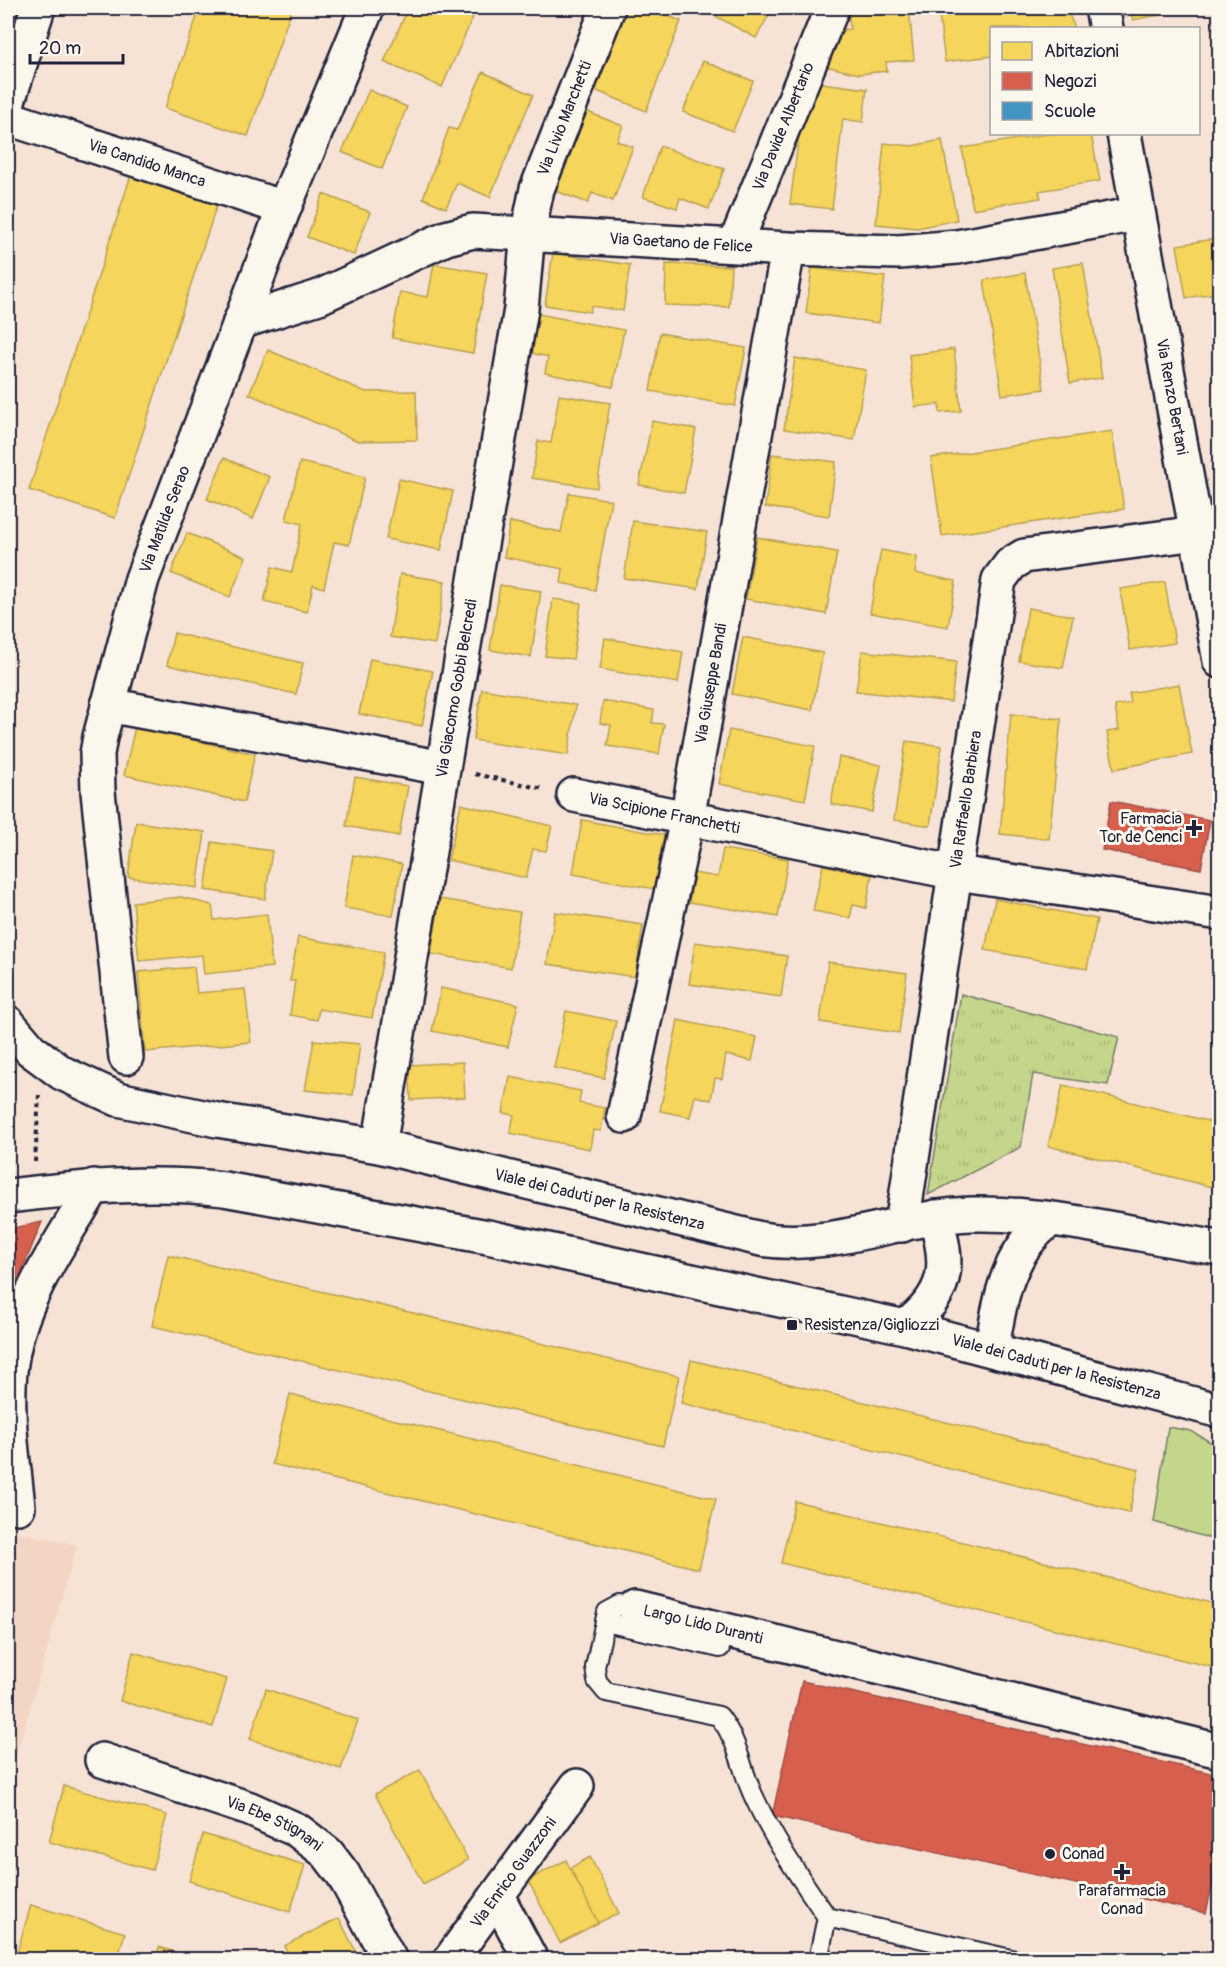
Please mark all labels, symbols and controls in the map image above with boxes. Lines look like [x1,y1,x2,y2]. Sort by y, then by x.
scale bar [30,27,123,65]
legend [990,27,1200,135]
text: 20 m [39,37,81,60]
text: Abitazioni [1044,40,1119,63]
street label: Via Livio Marchetti [533,58,596,179]
street label: Via Davide Albertario [748,59,819,194]
text: Negozi [1044,70,1096,93]
text: Scuole [1044,100,1096,123]
street label: Via Candido Manca [85,135,208,192]
street label: Via Gaetano de Felice [609,229,753,257]
street label: Via Renzo Bertani [1151,337,1192,457]
street label: Via Matilde Serao [135,463,195,576]
street label: Via Giacomo Gobbi Belcredi [432,597,482,779]
street label: Via Giuseppe Bandi [690,622,732,746]
street label: Via Raffaello Barbiera [946,729,986,870]
street label: Via Scipione Franchetti [587,788,742,839]
place label: Farmacia Tor de Cenci [1099,809,1182,847]
marker: Farmacia Tor de Cenci [1187,821,1201,835]
street label: Viale dei Caduti per la Resistenza [492,1164,707,1235]
place label: Resistenza/Gigliozzi [804,1315,939,1335]
marker: Resistenza/Gigliozzi [785,1318,799,1332]
street label: Viale dei Caduti per la Resistenza [949,1330,1163,1405]
street label: Largo Lido Duranti [641,1600,765,1649]
street label: Via Ebe Stignani [223,1792,327,1856]
street label: Via Enrico Guazzoni [466,1813,561,1932]
place label: Conad [1062,1844,1105,1864]
marker: Conad [1043,1847,1057,1861]
marker: Parafarmacia Conad [1115,1865,1129,1879]
place label: Parafarmacia Conad [1078,1881,1166,1919]

